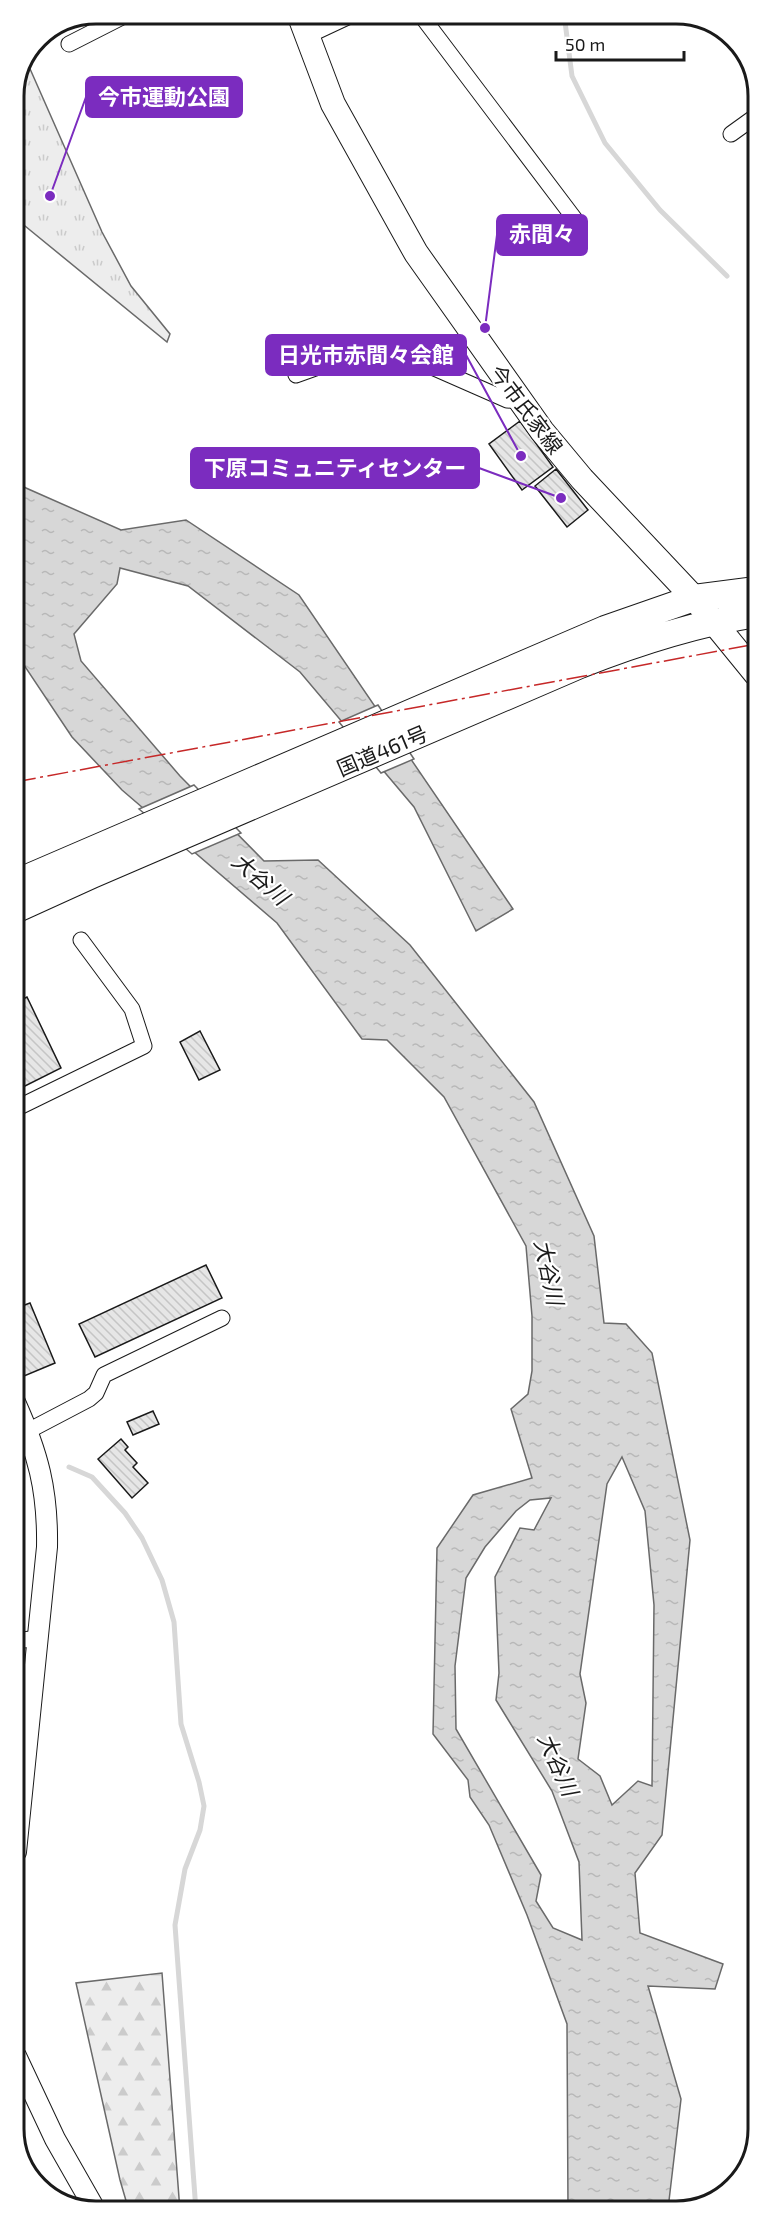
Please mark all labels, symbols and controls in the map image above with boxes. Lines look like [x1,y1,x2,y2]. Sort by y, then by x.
scale bar [556,24,684,62]
text: 50 m [565,33,605,55]
callout: 今市運動公園 [86,77,242,117]
text: 今市運動公園 [98,83,230,109]
callout: 赤間々 [497,215,587,255]
text: 赤間々 [509,220,575,246]
callout: 日光市赤間々会館 [266,335,466,375]
text: 日光市赤間々会館 [278,341,454,367]
street label: 今市氏家線 [485,360,569,458]
callout: 下原コミュニティセンター [191,448,479,488]
text: 下原コミュニティセンター [204,454,466,480]
street label: 国道461号 [333,720,431,780]
water label: 大谷川 [228,847,296,911]
water label: 大谷川 [530,1237,570,1309]
water label: 大谷川 [534,1729,585,1801]

